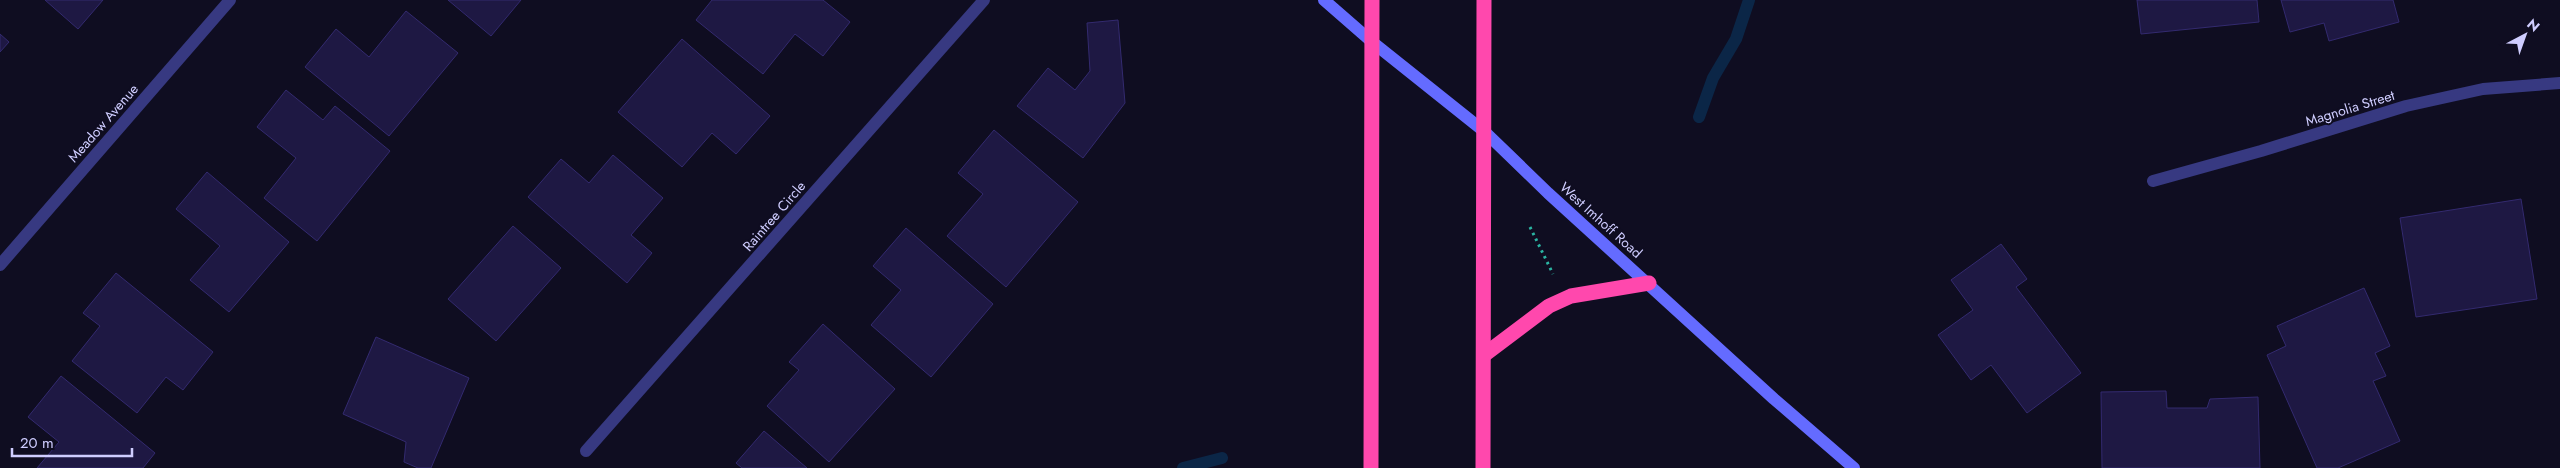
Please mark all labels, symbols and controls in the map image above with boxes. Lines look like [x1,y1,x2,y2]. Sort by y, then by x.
north arrow [2500,10,2550,60]
text: N [2523,14,2544,36]
street label: Meadow Avenue [63,79,143,167]
street label: Magnolia Street [2303,85,2398,131]
street label: Raintree Circle [738,177,810,255]
street label: West Imhoff Road [1555,177,1647,263]
scale bar [12,426,132,458]
text: 20 m [20,432,54,454]

